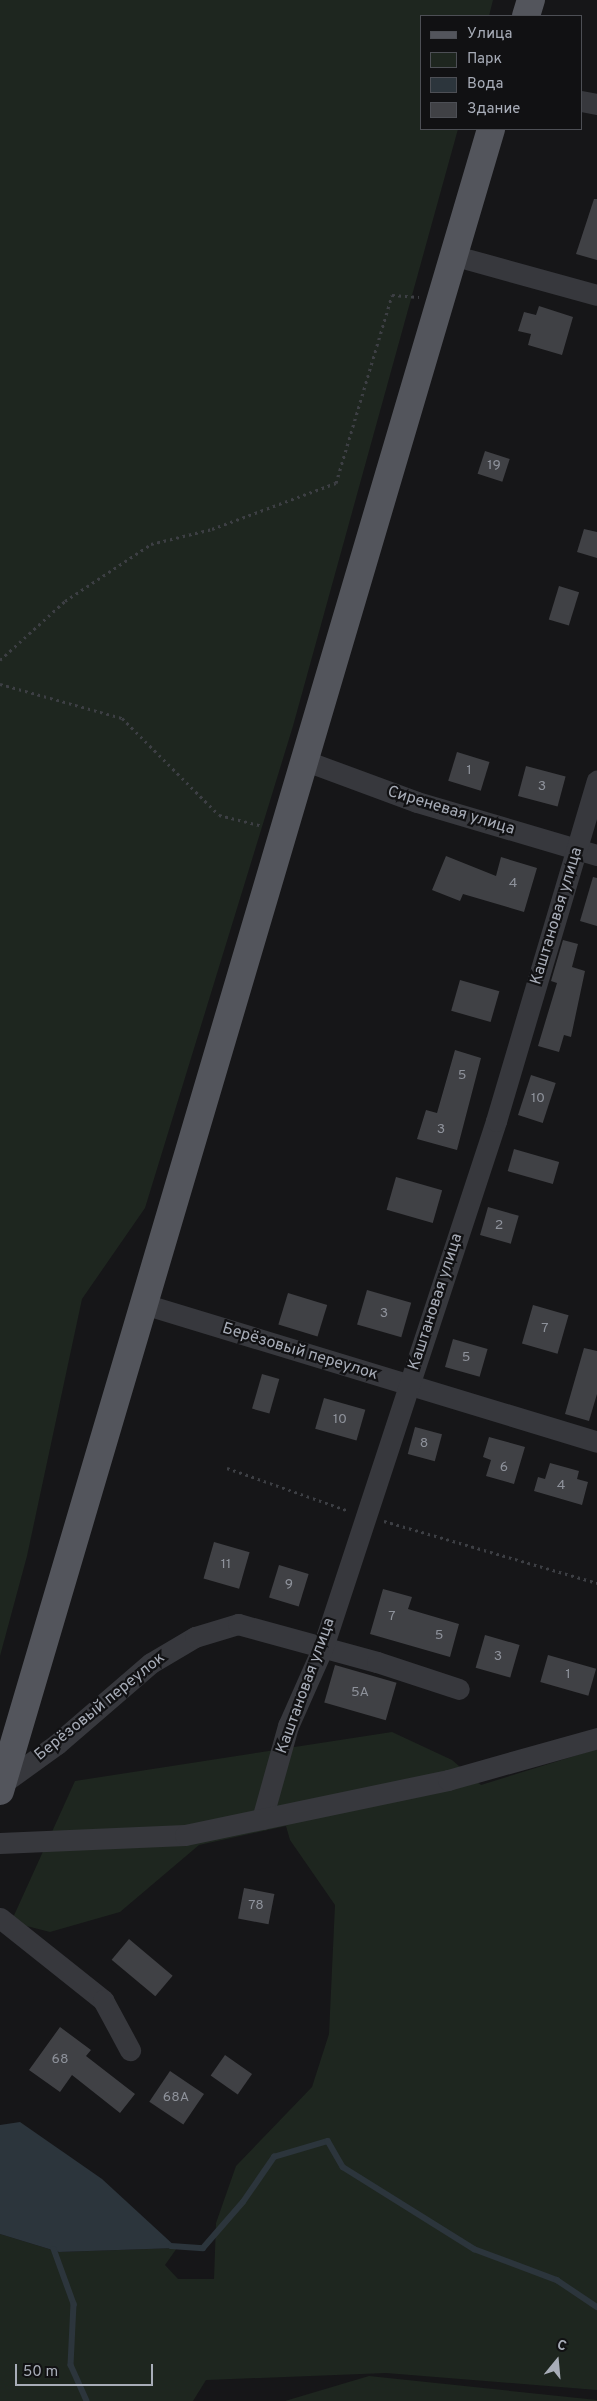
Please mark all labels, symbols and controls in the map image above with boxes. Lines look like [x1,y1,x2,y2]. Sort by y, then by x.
legend [420,15,582,130]
text: Улица [467,25,512,44]
text: Парк [467,50,502,69]
text: Вода [467,75,503,94]
text: Здание [467,100,520,119]
house number: 19 [487,458,501,474]
house number: 1 [466,763,472,779]
house number: 3 [538,779,546,795]
street label: Сиреневая улица [385,783,517,839]
street label: Каштановая улица [527,845,587,987]
house number: 4 [509,876,517,892]
house number: 5 [458,1068,466,1084]
house number: 10 [531,1091,545,1107]
house number: 3 [437,1122,445,1138]
house number: 2 [495,1218,503,1234]
street label: Каштановая улица [405,1231,467,1373]
house number: 3 [380,1306,388,1322]
street label: Берёзовый переулок [220,1319,380,1385]
house number: 7 [541,1321,549,1337]
house number: 5 [462,1350,470,1366]
house number: 10 [333,1412,347,1428]
house number: 8 [420,1436,428,1452]
house number: 6 [500,1460,508,1476]
house number: 4 [557,1478,565,1494]
house number: 11 [221,1557,231,1573]
house number: 9 [285,1577,293,1593]
house number: 7 [388,1609,396,1625]
street label: Каштановая улица [273,1616,339,1756]
house number: 5 [435,1628,443,1644]
street label: Берёзовый переулок [31,1649,169,1765]
house number: 3 [494,1649,502,1665]
house number: 1 [565,1667,571,1683]
house number: 5А [351,1685,369,1701]
house number: 78 [248,1898,264,1914]
house number: 68 [52,2052,68,2068]
house number: 68А [163,2090,189,2106]
north arrow [532,2336,582,2386]
text: С [555,2337,568,2356]
scale bar [18,2354,155,2386]
text: 50 m [23,2363,58,2382]

